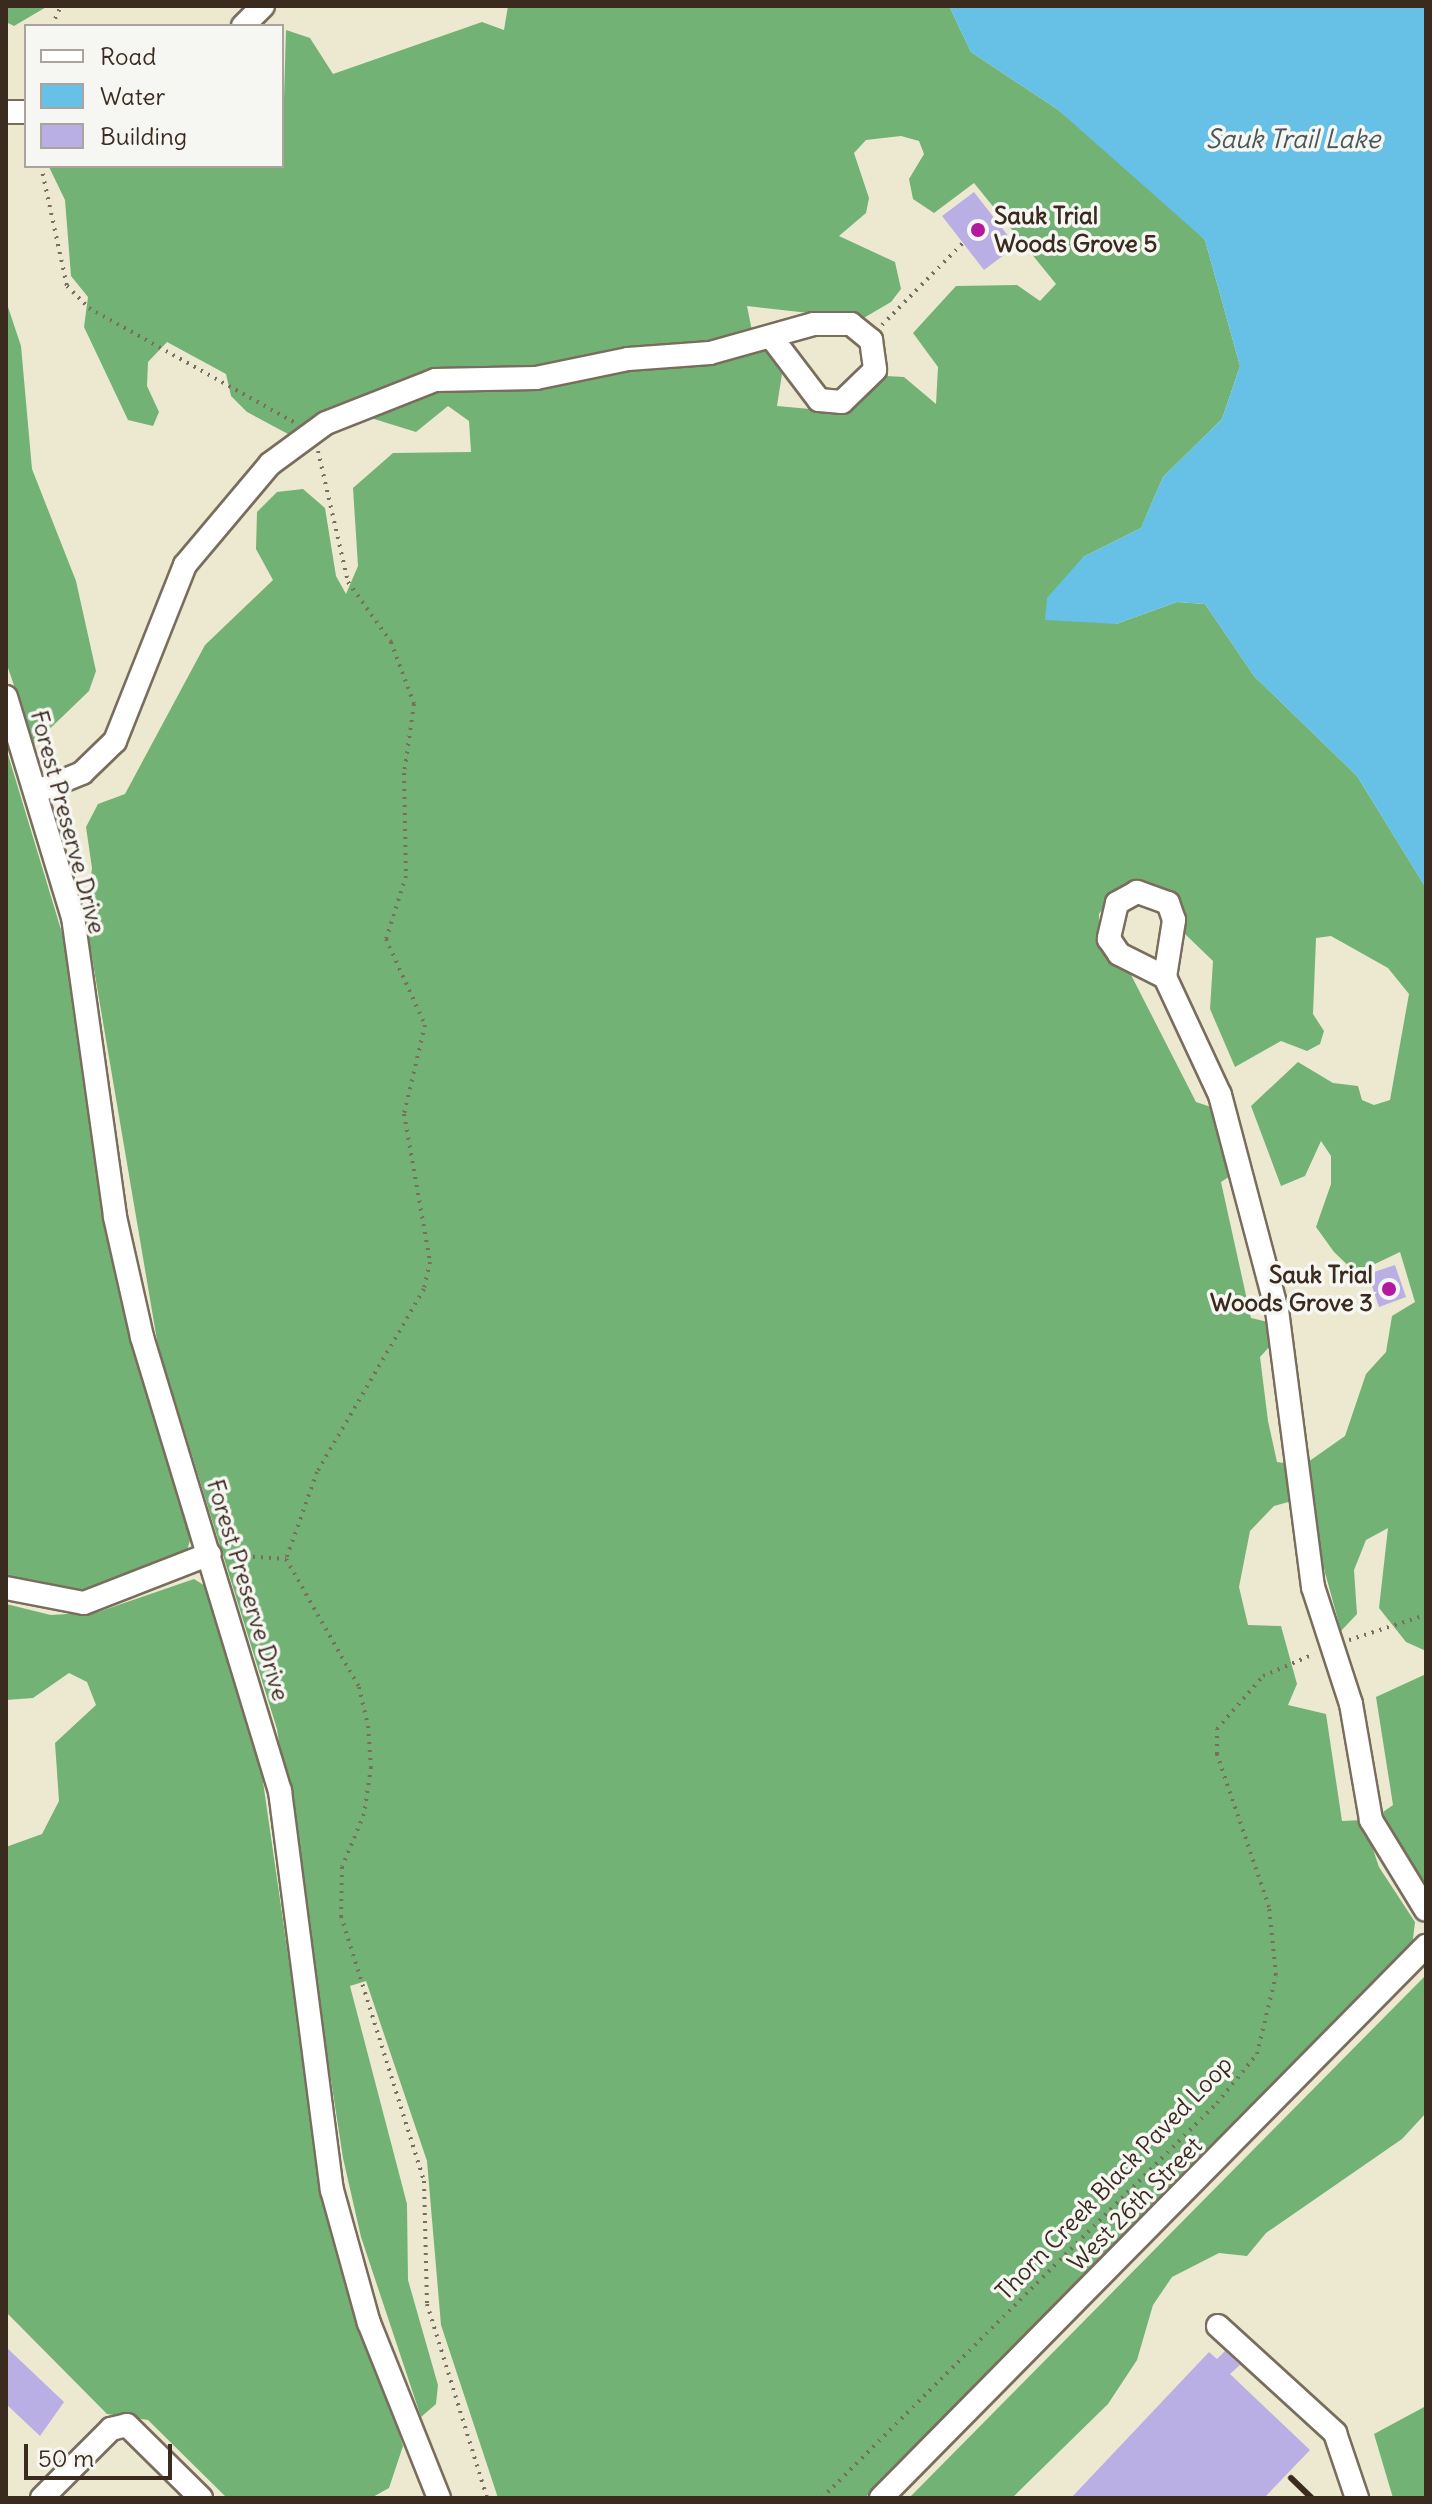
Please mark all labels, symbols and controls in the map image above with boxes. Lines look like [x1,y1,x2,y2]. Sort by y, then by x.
legend [24,24,284,168]
text: Road [100,41,156,71]
text: Water [100,81,165,111]
text: Building [100,121,187,151]
water label: Sauk Trail Lake [1206,123,1380,155]
place label: Sauk Trial Woods Grove 5 [994,202,1157,258]
marker: Sauk Trial Woods Grove 5 [969,221,987,239]
street label: Forest Preserve Drive [24,707,112,937]
place label: Sauk Trial Woods Grove 3 [1210,1261,1373,1317]
marker: Sauk Trial Woods Grove 3 [1380,1280,1398,1298]
street label: Forest Preserve Drive [201,1476,295,1704]
street label: Thorn Creek Black Paved Loop [990,2050,1238,2306]
street label: West 26th Street [1062,2131,1208,2277]
scale bar [28,2428,176,2478]
text: 50 m [38,2443,94,2473]

